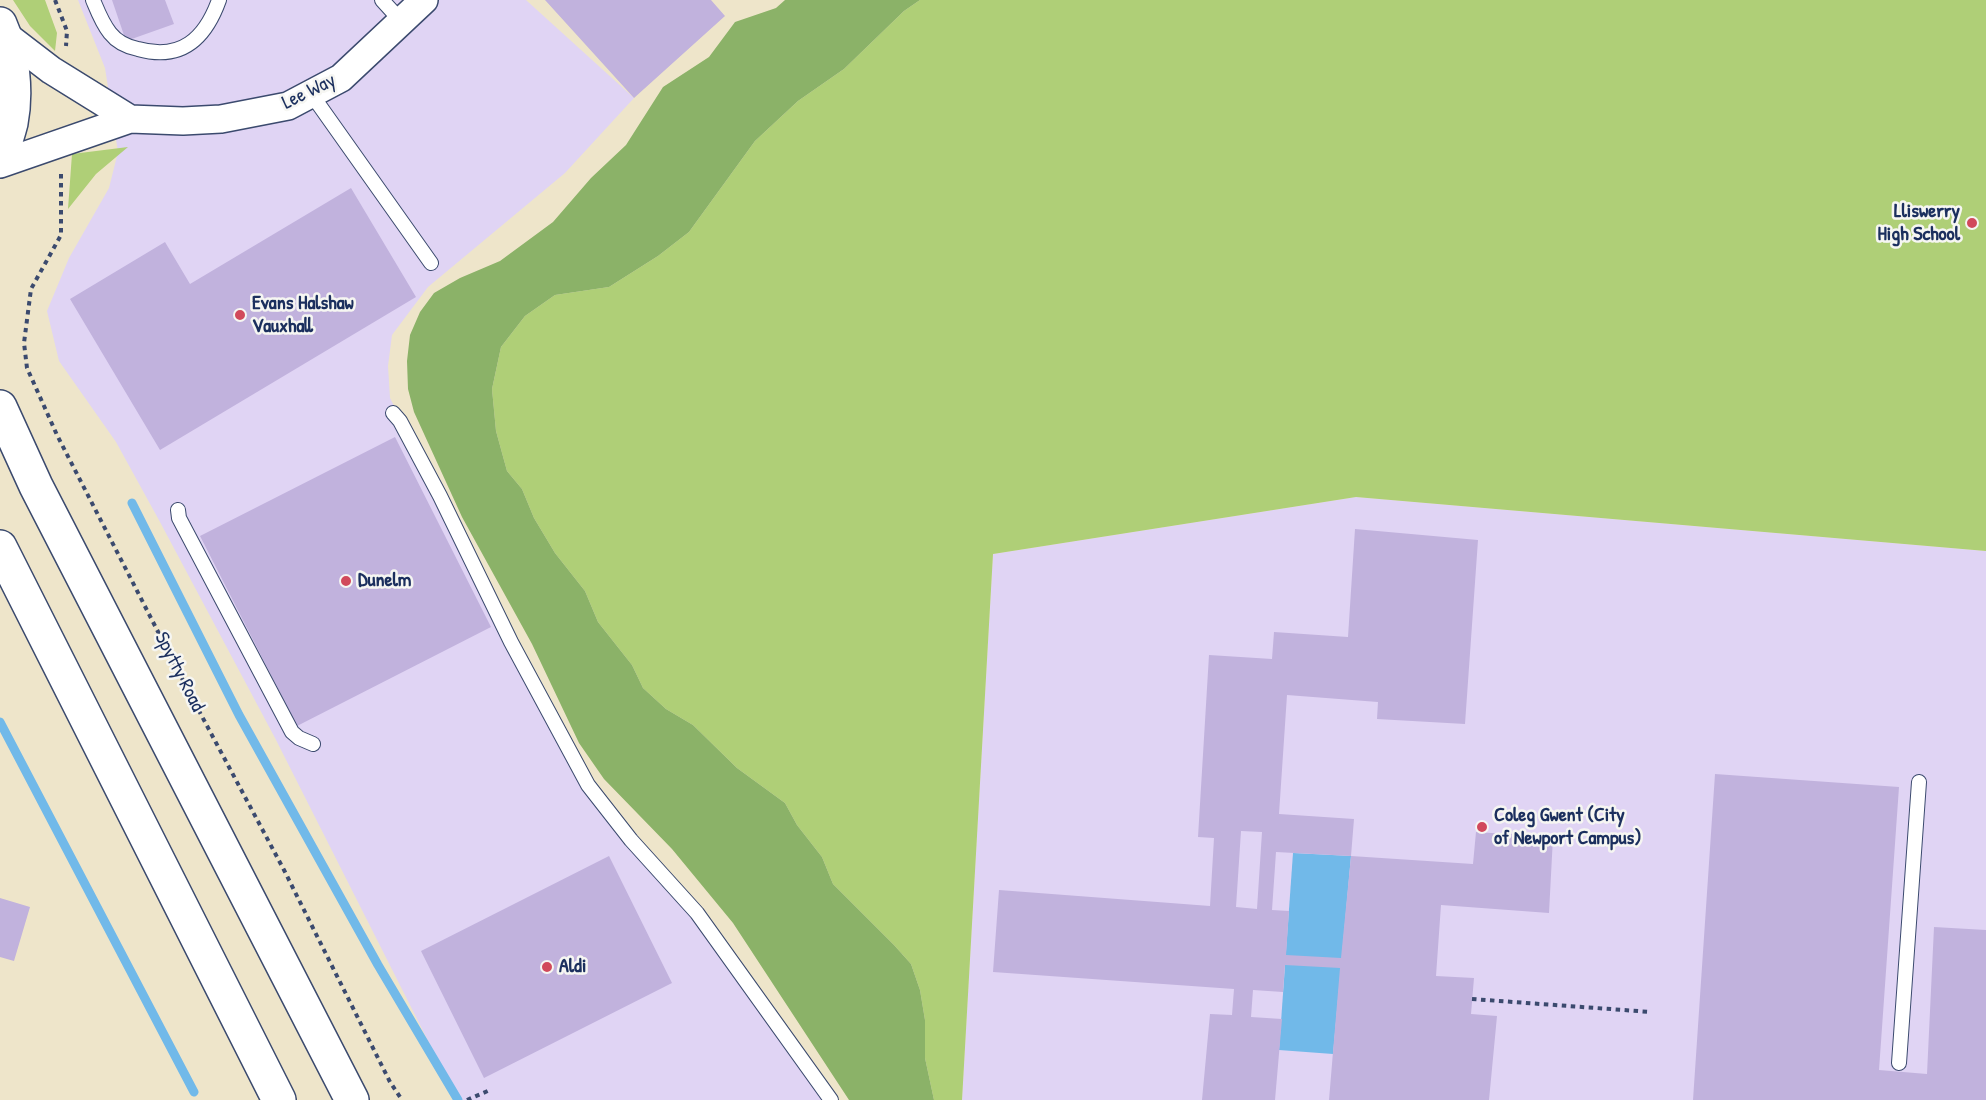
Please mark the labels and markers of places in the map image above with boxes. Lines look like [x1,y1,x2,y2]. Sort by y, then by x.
place label: Lliswerry High School [1877,200,1960,247]
marker: Lliswerry High School [1965,216,1979,230]
place label: Evans Halshaw Vauxhall [252,292,354,339]
marker: Evans Halshaw Vauxhall [233,308,247,322]
place label: Dunelm [358,569,411,593]
marker: Dunelm [339,574,353,588]
place label: Coleg Gwent (City of Newport Campus) [1494,804,1641,851]
marker: Coleg Gwent (City of Newport Campus) [1475,820,1489,834]
place label: Aldi [559,955,586,979]
marker: Aldi [540,960,554,974]

